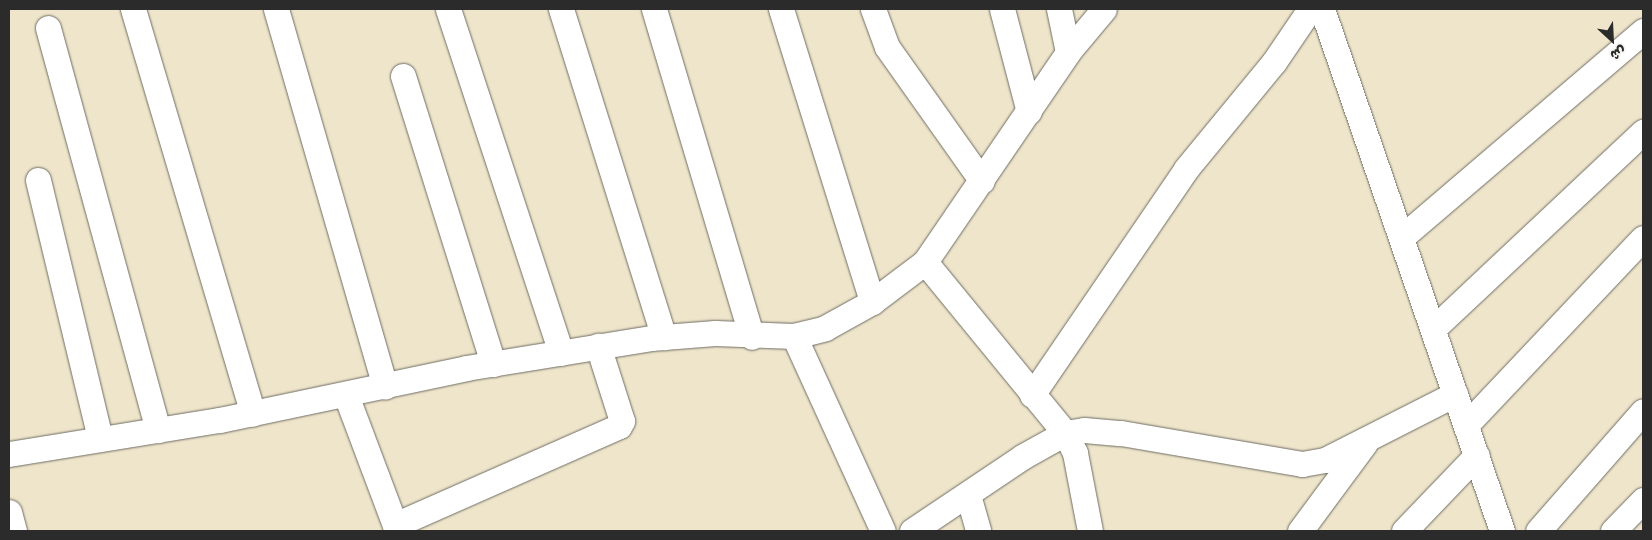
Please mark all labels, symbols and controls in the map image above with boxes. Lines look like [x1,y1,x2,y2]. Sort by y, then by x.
north arrow [1587,15,1637,65]
text: ش [1608,42,1629,65]

